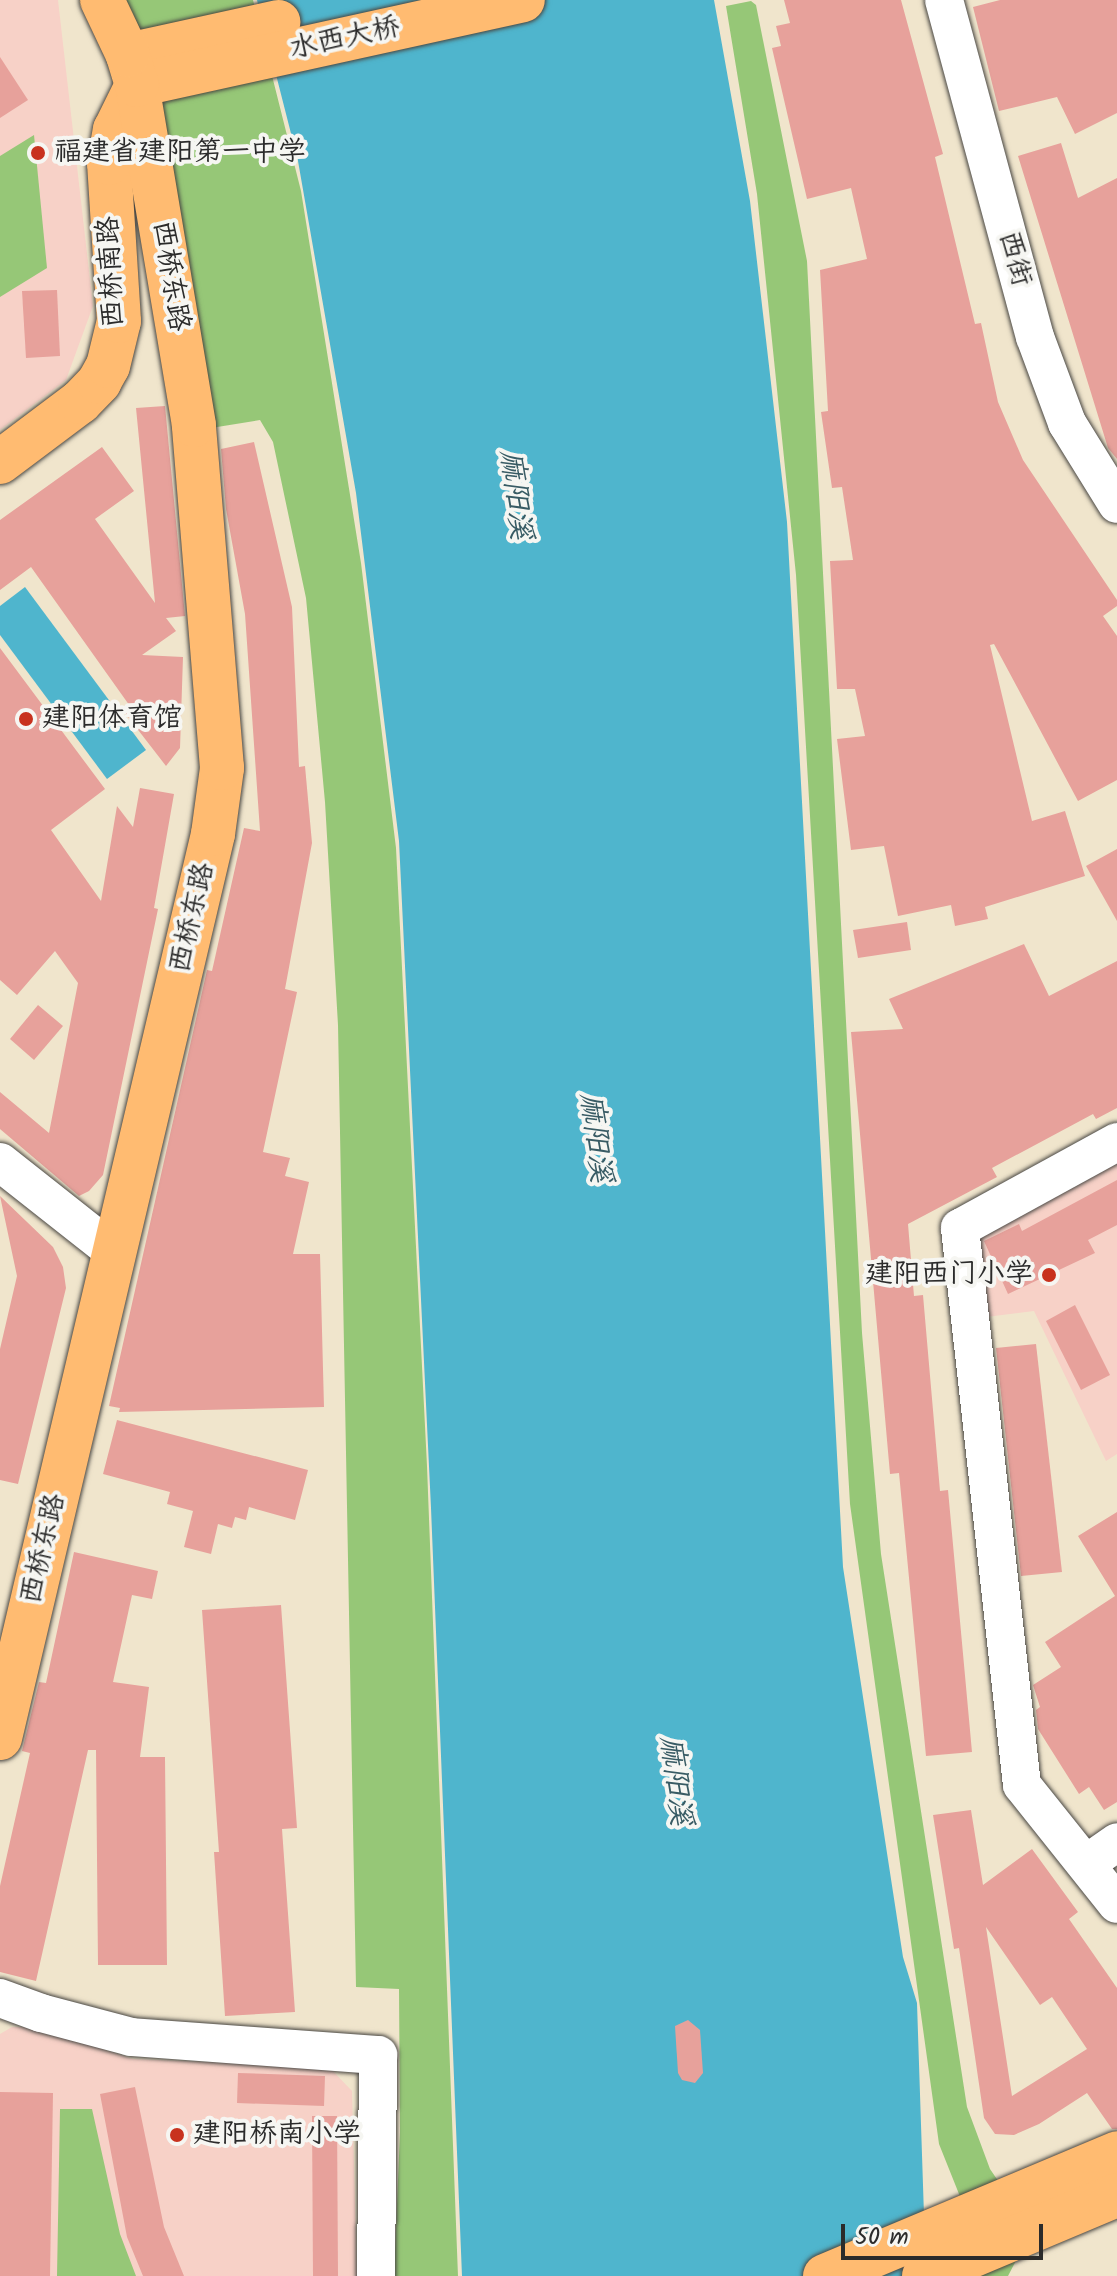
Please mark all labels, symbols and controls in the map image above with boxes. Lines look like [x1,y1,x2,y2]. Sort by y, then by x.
street label: 水西大桥 [287,11,403,67]
place label: 福建省建阳第一中学 [54,136,306,170]
marker: 福建省建阳第一中学 [29,144,47,162]
street label: 西桥南路 [92,215,132,329]
street label: 西桥东路 [145,218,195,334]
street label: 西街 [991,228,1037,290]
water label: 麻阳溪 [492,448,538,542]
place label: 建阳体育馆 [42,702,182,736]
marker: 建阳体育馆 [17,710,35,728]
street label: 西桥东路 [164,860,222,976]
water label: 麻阳溪 [572,1091,618,1185]
place label: 建阳西门小学 [865,1258,1033,1292]
marker: 建阳西门小学 [1040,1266,1058,1284]
street label: 西桥东路 [15,1491,73,1607]
water label: 麻阳溪 [652,1734,698,1828]
place label: 建阳桥南小学 [193,2118,361,2152]
marker: 建阳桥南小学 [168,2126,186,2144]
scale bar [845,2208,1047,2258]
text: 50 m [855,2218,909,2257]

